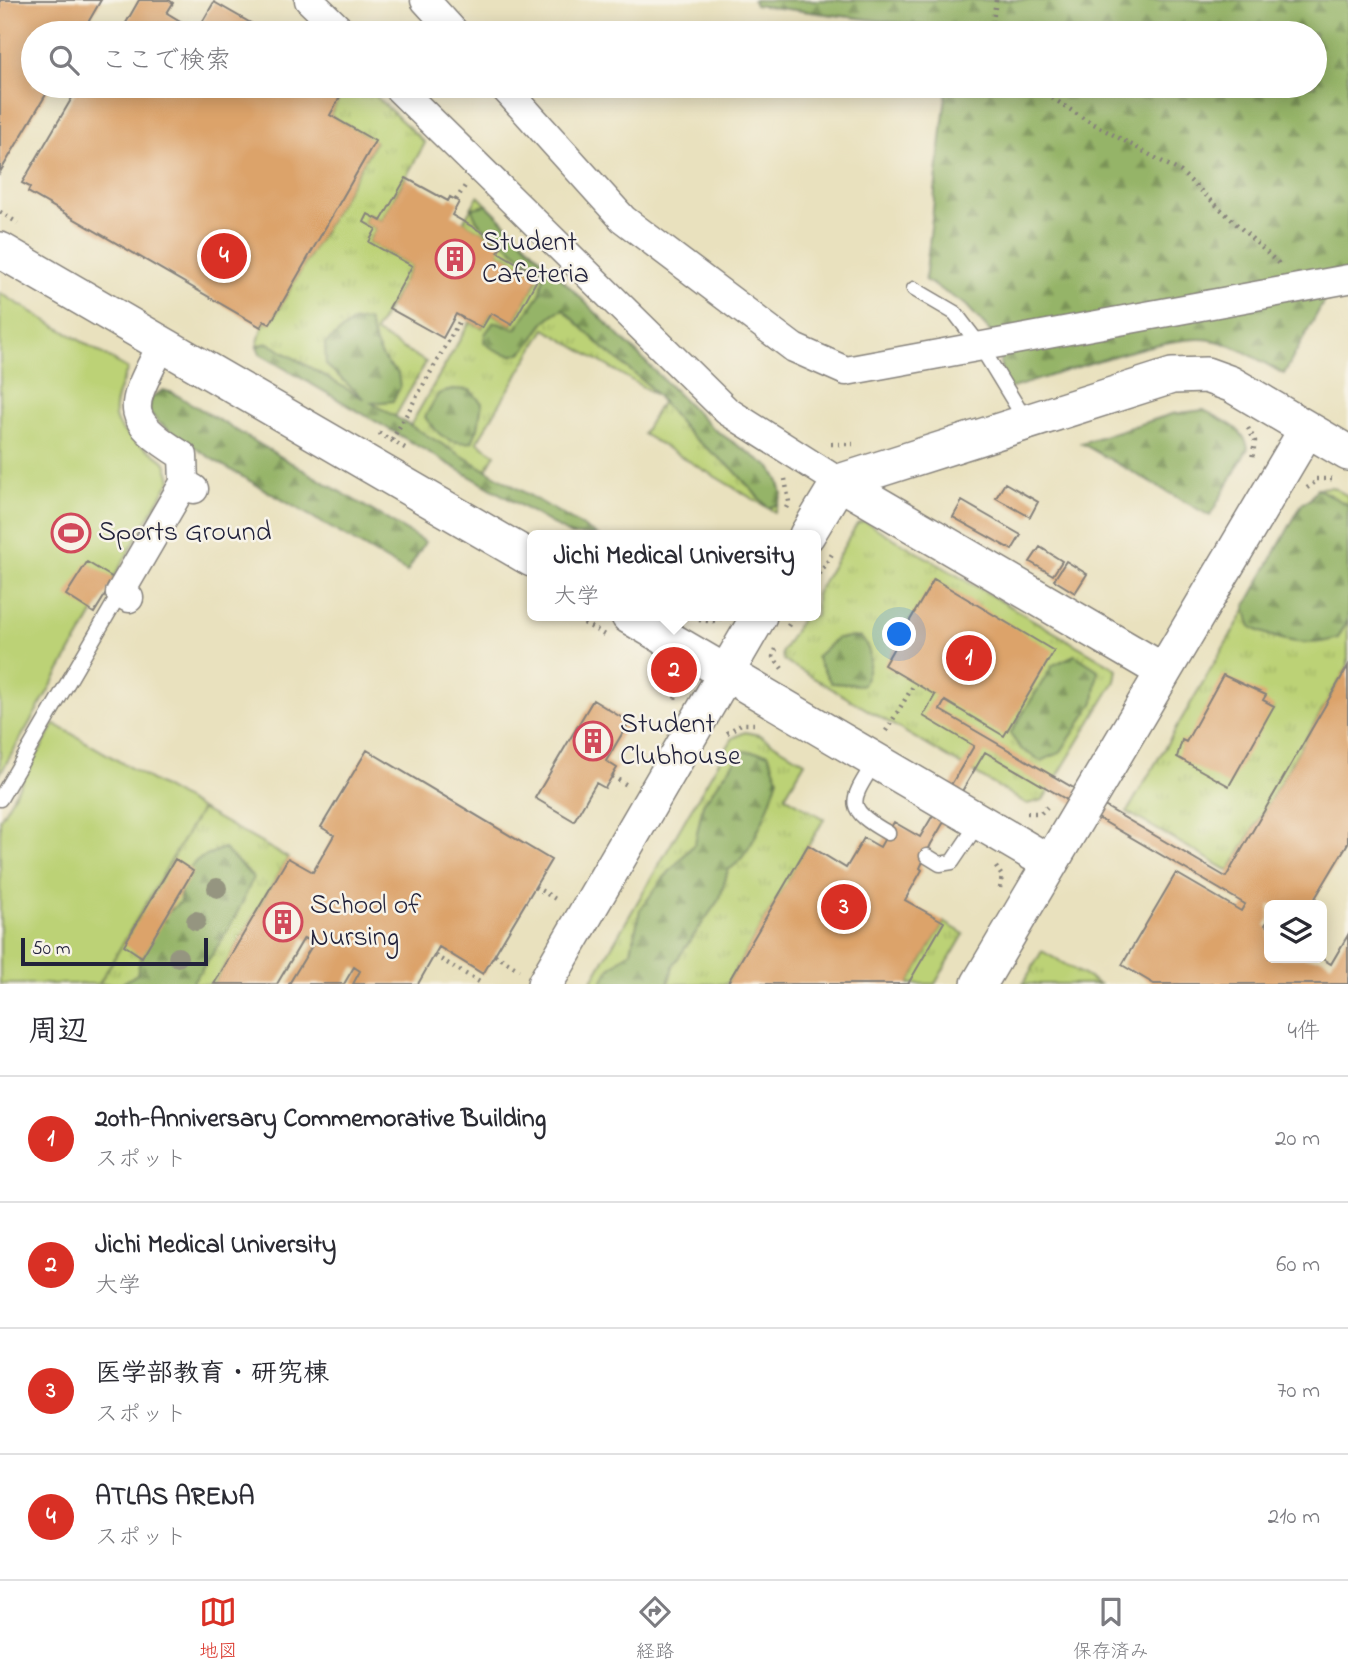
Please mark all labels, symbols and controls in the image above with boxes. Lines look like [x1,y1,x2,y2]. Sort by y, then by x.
search box [21,21,1327,98]
icon: search [45,41,83,79]
text: ここで検索 [101,43,231,81]
place label: Student Cafeteria [482,223,589,296]
pin: 4 [201,230,247,282]
building icon: Student Cafeteria [434,238,476,280]
sports icon: Sports Ground [50,512,92,554]
place label: Sports Ground [98,513,272,554]
popup [527,530,821,621]
text: Jichi Medical University [553,538,795,576]
text: 大学 [553,581,599,614]
your location [882,617,916,651]
pin: 1 [946,632,992,684]
pin: 2 [651,644,697,696]
place label: Student Clubhouse [620,705,741,778]
building icon: Student Clubhouse [572,720,614,762]
pin: 3 [821,881,867,933]
place label: School of Nursing [310,886,421,959]
map controls [1264,900,1327,963]
button: layers [1264,900,1327,963]
building icon: School of Nursing [262,901,304,943]
scale bar [21,935,208,967]
text: 50 m [32,936,71,963]
text: 周辺 [28,1011,88,1055]
text: 4件 [1288,1016,1320,1049]
text: 20th-Anniversary Commemorative Building [95,1101,546,1139]
text: 1 [47,1123,55,1156]
text: 20 m [1275,1123,1320,1156]
text: スポット [95,1144,187,1177]
text: Jichi Medical University [95,1227,336,1265]
text: 2 [45,1249,57,1282]
text: 60 m [1276,1249,1320,1282]
text: 大学 [95,1270,141,1303]
text: 医学部教育・研究棟 [95,1356,329,1394]
text: 3 [46,1375,56,1408]
text: 70 m [1277,1375,1320,1408]
text: スポット [95,1399,187,1432]
text: ATLAS ARENA [95,1479,254,1517]
text: 4 [46,1501,56,1534]
text: 210 m [1268,1501,1320,1534]
text: スポット [95,1522,187,1555]
tab: 地図 [199,1593,237,1666]
tab: 経路 [636,1593,674,1666]
tab: 保存済み [1073,1593,1149,1666]

